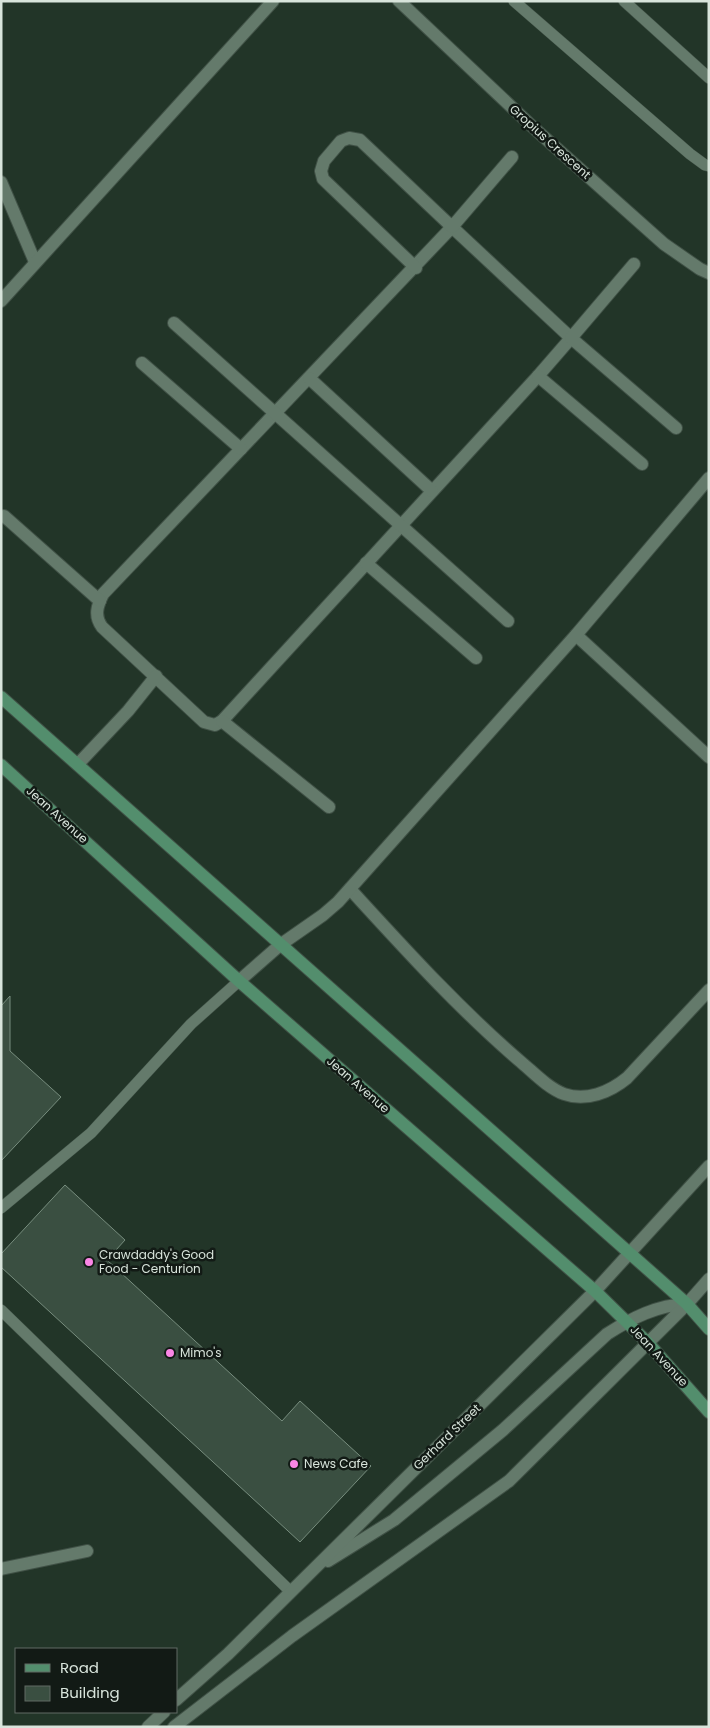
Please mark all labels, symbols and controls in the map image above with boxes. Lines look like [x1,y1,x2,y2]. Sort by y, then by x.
street label: Gropius Crescent [506,101,595,183]
street label: Jean Avenue [23,782,92,847]
street label: Jean Avenue [323,1053,393,1117]
place label: Crawdaddy's Good Food - Centurion [99,1246,214,1277]
marker: Crawdaddy's Good Food - Centurion [83,1256,95,1268]
street label: Jean Avenue [627,1321,692,1390]
place label: Mimo's [180,1344,222,1361]
marker: Mimo's [164,1347,176,1359]
street label: Gerhard Street [409,1400,484,1473]
place label: News Cafe [304,1455,368,1472]
marker: News Cafe [288,1458,300,1470]
legend [15,1648,178,1713]
text: Road [60,1657,99,1678]
text: Building [60,1682,120,1703]

